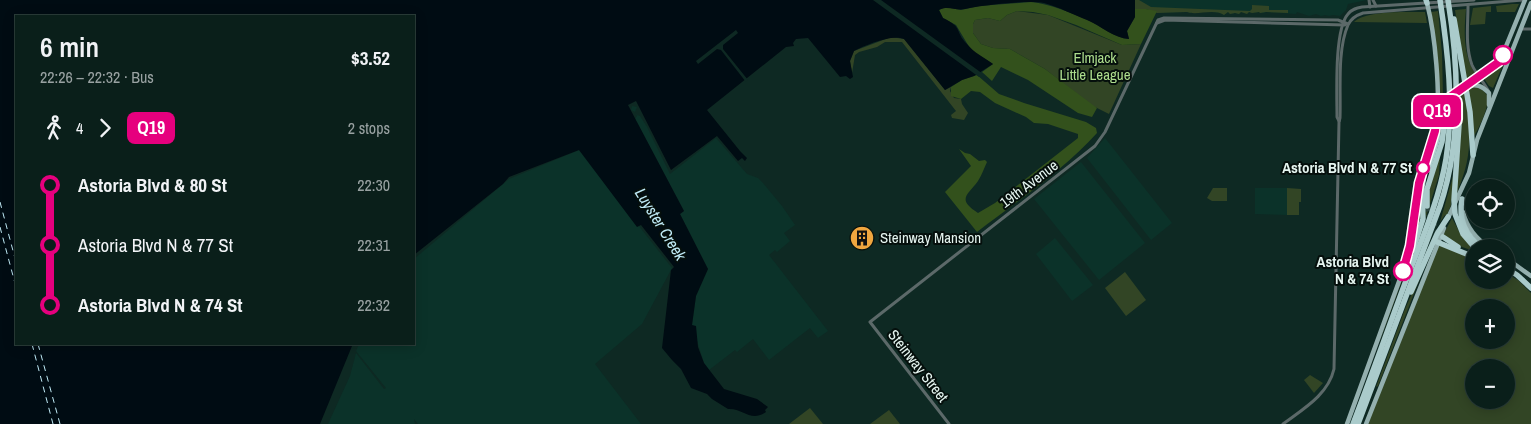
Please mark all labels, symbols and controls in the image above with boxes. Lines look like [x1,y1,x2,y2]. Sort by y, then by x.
text: 6 min [40,28,99,66]
text: $3.52 [351,45,390,71]
unlabelled marker [1493,45,1513,65]
park label: Elmjack Little League [1059,47,1131,85]
text: 22:26 – 22:32 · Bus [40,66,154,88]
line badge: Q19 [1408,95,1466,127]
text: Q19 [1423,98,1451,123]
icon: walk [40,114,68,142]
icon: forward [91,114,119,142]
text: Q19 [137,115,165,140]
text: 4 [76,117,83,139]
text: 2 stops [348,117,390,139]
street label: 19th Avenue [995,155,1062,213]
place label: Astoria Blvd N & 77 St [1282,157,1412,178]
marker: Astoria Blvd N & 77 St [1416,161,1430,175]
text: Astoria Blvd & 80 St [78,172,227,198]
text: 22:30 [357,174,390,196]
map controls [1465,179,1515,409]
button: locate [1465,179,1515,229]
water label: Luyster Creek [630,184,692,265]
building icon: Steinway Mansion [849,225,875,251]
place label: Steinway Mansion [880,227,981,248]
text: Astoria Blvd N & 77 St [78,232,233,258]
text: 22:31 [357,234,390,256]
button: layers [1465,239,1515,289]
place label: Astoria Blvd N & 74 St [1317,251,1389,289]
marker: Astoria Blvd N & 74 St [1393,261,1413,281]
text: Astoria Blvd N & 74 St [78,292,243,318]
text: 22:32 [357,294,390,316]
button: + [1465,299,1515,349]
street label: Steinway Street [883,325,954,407]
button: − [1465,359,1515,409]

